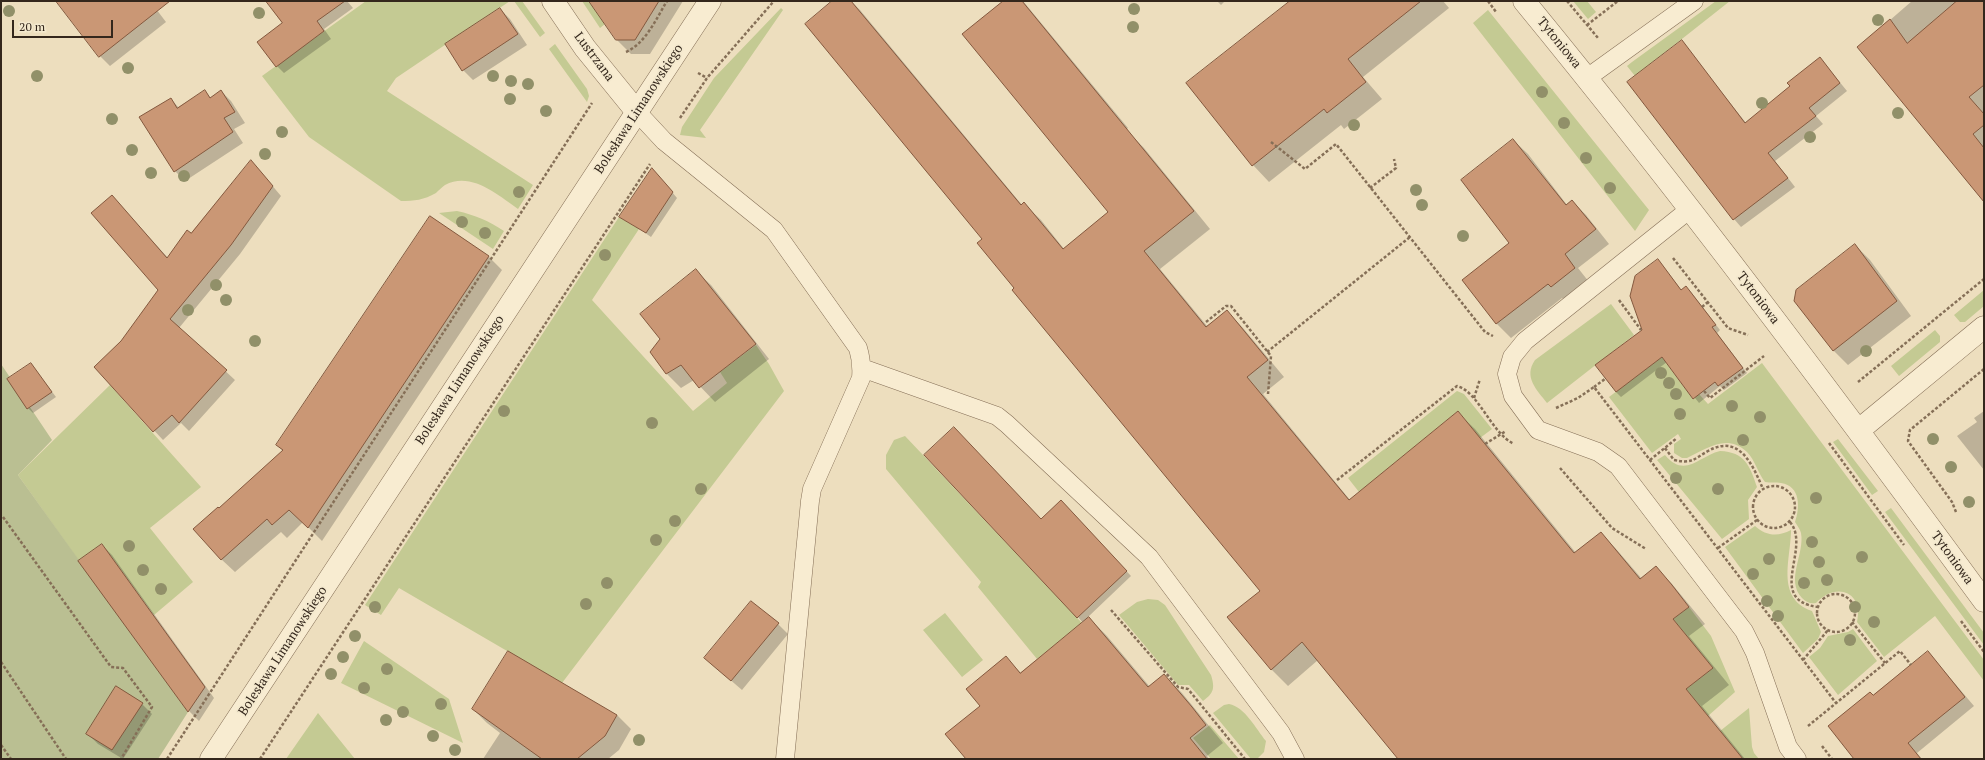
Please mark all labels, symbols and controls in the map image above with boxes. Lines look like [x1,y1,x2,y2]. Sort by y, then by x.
scale bar [14,12,115,38]
street label: Tytoniowa [1534,14,1584,72]
text: 20 m [19,19,45,34]
street label: Lustrzana [571,29,617,85]
street label: Bolesława Limanowskiego [591,41,687,177]
street label: Tytoniowa [1733,269,1783,327]
street label: Bolesława Limanowskiego [412,312,508,448]
street label: Tytoniowa [1928,529,1976,587]
street label: Bolesława Limanowskiego [235,583,331,719]

